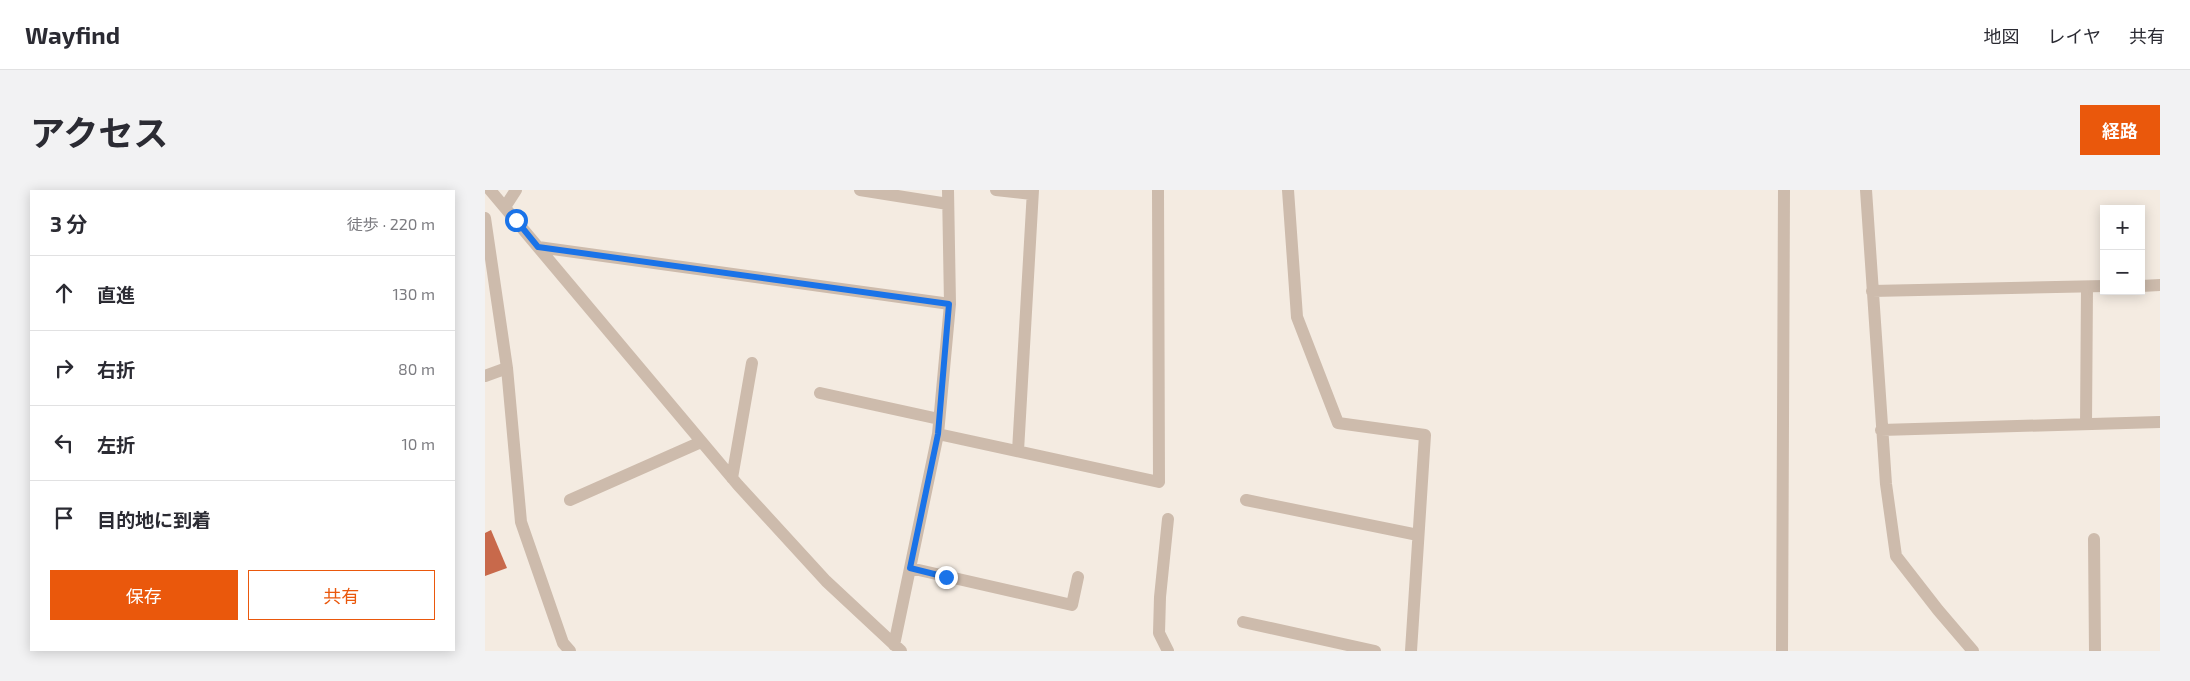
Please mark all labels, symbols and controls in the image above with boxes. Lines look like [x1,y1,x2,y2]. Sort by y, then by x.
text: Wayfind [25,20,120,49]
text: 地図 [1984,25,2020,47]
text: レイヤ [2048,25,2101,47]
text: 共有 [2129,25,2165,47]
button: 経路 [2080,105,2160,155]
text: アクセス [30,111,168,153]
map controls [2100,205,2145,295]
button: + [2100,205,2145,250]
route start [505,209,528,232]
text: 3 分 [50,211,87,236]
text: 徒歩 · 220 m [347,214,435,233]
button: − [2100,250,2145,295]
icon: ahead [50,279,78,307]
text: 直進 [97,283,135,306]
text: 130 m [393,284,435,303]
icon: right [50,354,78,382]
text: 右折 [97,358,135,381]
text: 80 m [398,359,435,378]
icon: left [50,429,78,457]
text: 左折 [97,433,135,456]
text: 10 m [401,434,435,453]
icon: arrive [50,504,78,532]
text: 目的地に到着 [97,508,211,531]
route end [935,566,958,589]
button: 保存 [50,570,238,620]
button: 共有 [248,570,435,620]

